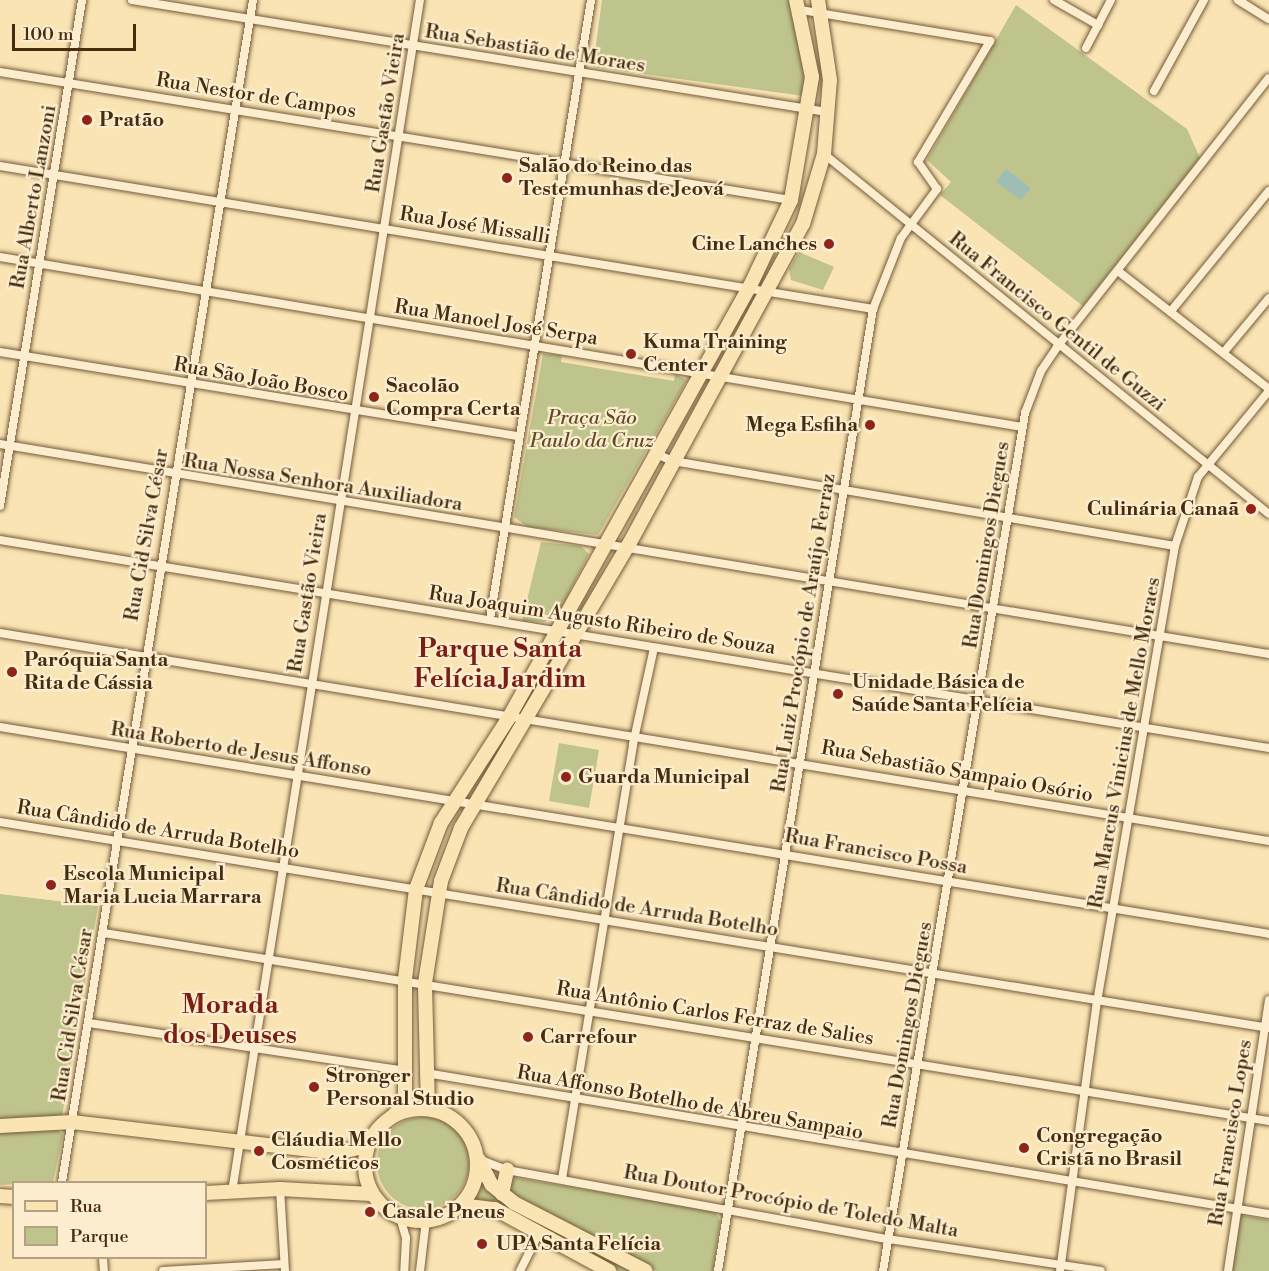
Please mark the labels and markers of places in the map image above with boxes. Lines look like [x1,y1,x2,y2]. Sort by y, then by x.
place label: Pratão [99,108,164,132]
marker: Pratão [80,113,94,127]
place label: Salão do Reino das Testemunhas de Jeová [519,154,724,201]
marker: Salão do Reino das Testemunhas de Jeová [500,171,514,185]
place label: Cine Lanches [692,232,817,256]
marker: Cine Lanches [822,237,836,251]
place label: Kuma Training Center [643,330,787,377]
marker: Kuma Training Center [624,347,638,361]
place label: Sacolão Compra Certa [386,374,521,421]
marker: Sacolão Compra Certa [367,390,381,404]
place label: Mega Esfiha [745,413,858,437]
marker: Mega Esfiha [863,418,877,432]
place label: Culinária Canaã [1087,497,1239,521]
marker: Culinária Canaã [1244,502,1258,516]
place label: Paróquia Santa Rita de Cássia [24,648,168,695]
marker: Paróquia Santa Rita de Cássia [5,665,19,679]
place label: Unidade Básica de Saúde Santa Felícia [852,670,1033,717]
marker: Unidade Básica de Saúde Santa Felícia [829,685,847,703]
place label: Guarda Municipal [578,765,750,789]
marker: Guarda Municipal [559,770,573,784]
place label: Escola Municipal Maria Lucia Marrara [63,862,261,909]
marker: Escola Municipal Maria Lucia Marrara [44,878,58,892]
place label: Carrefour [540,1025,637,1049]
marker: Carrefour [521,1030,535,1044]
place label: Stronger Personal Studio [326,1064,475,1111]
marker: Stronger Personal Studio [307,1080,321,1094]
place label: Congregação Cristã no Brasil [1036,1124,1182,1171]
place label: Cláudia Mello Cosméticos [271,1128,402,1175]
marker: Congregação Cristã no Brasil [1017,1141,1031,1155]
marker: Cláudia Mello Cosméticos [252,1144,266,1158]
place label: Casale Pneus [382,1200,505,1224]
marker: Casale Pneus [363,1205,377,1219]
place label: UPA Santa Felícia [496,1232,661,1256]
marker: UPA Santa Felícia [473,1235,491,1253]

